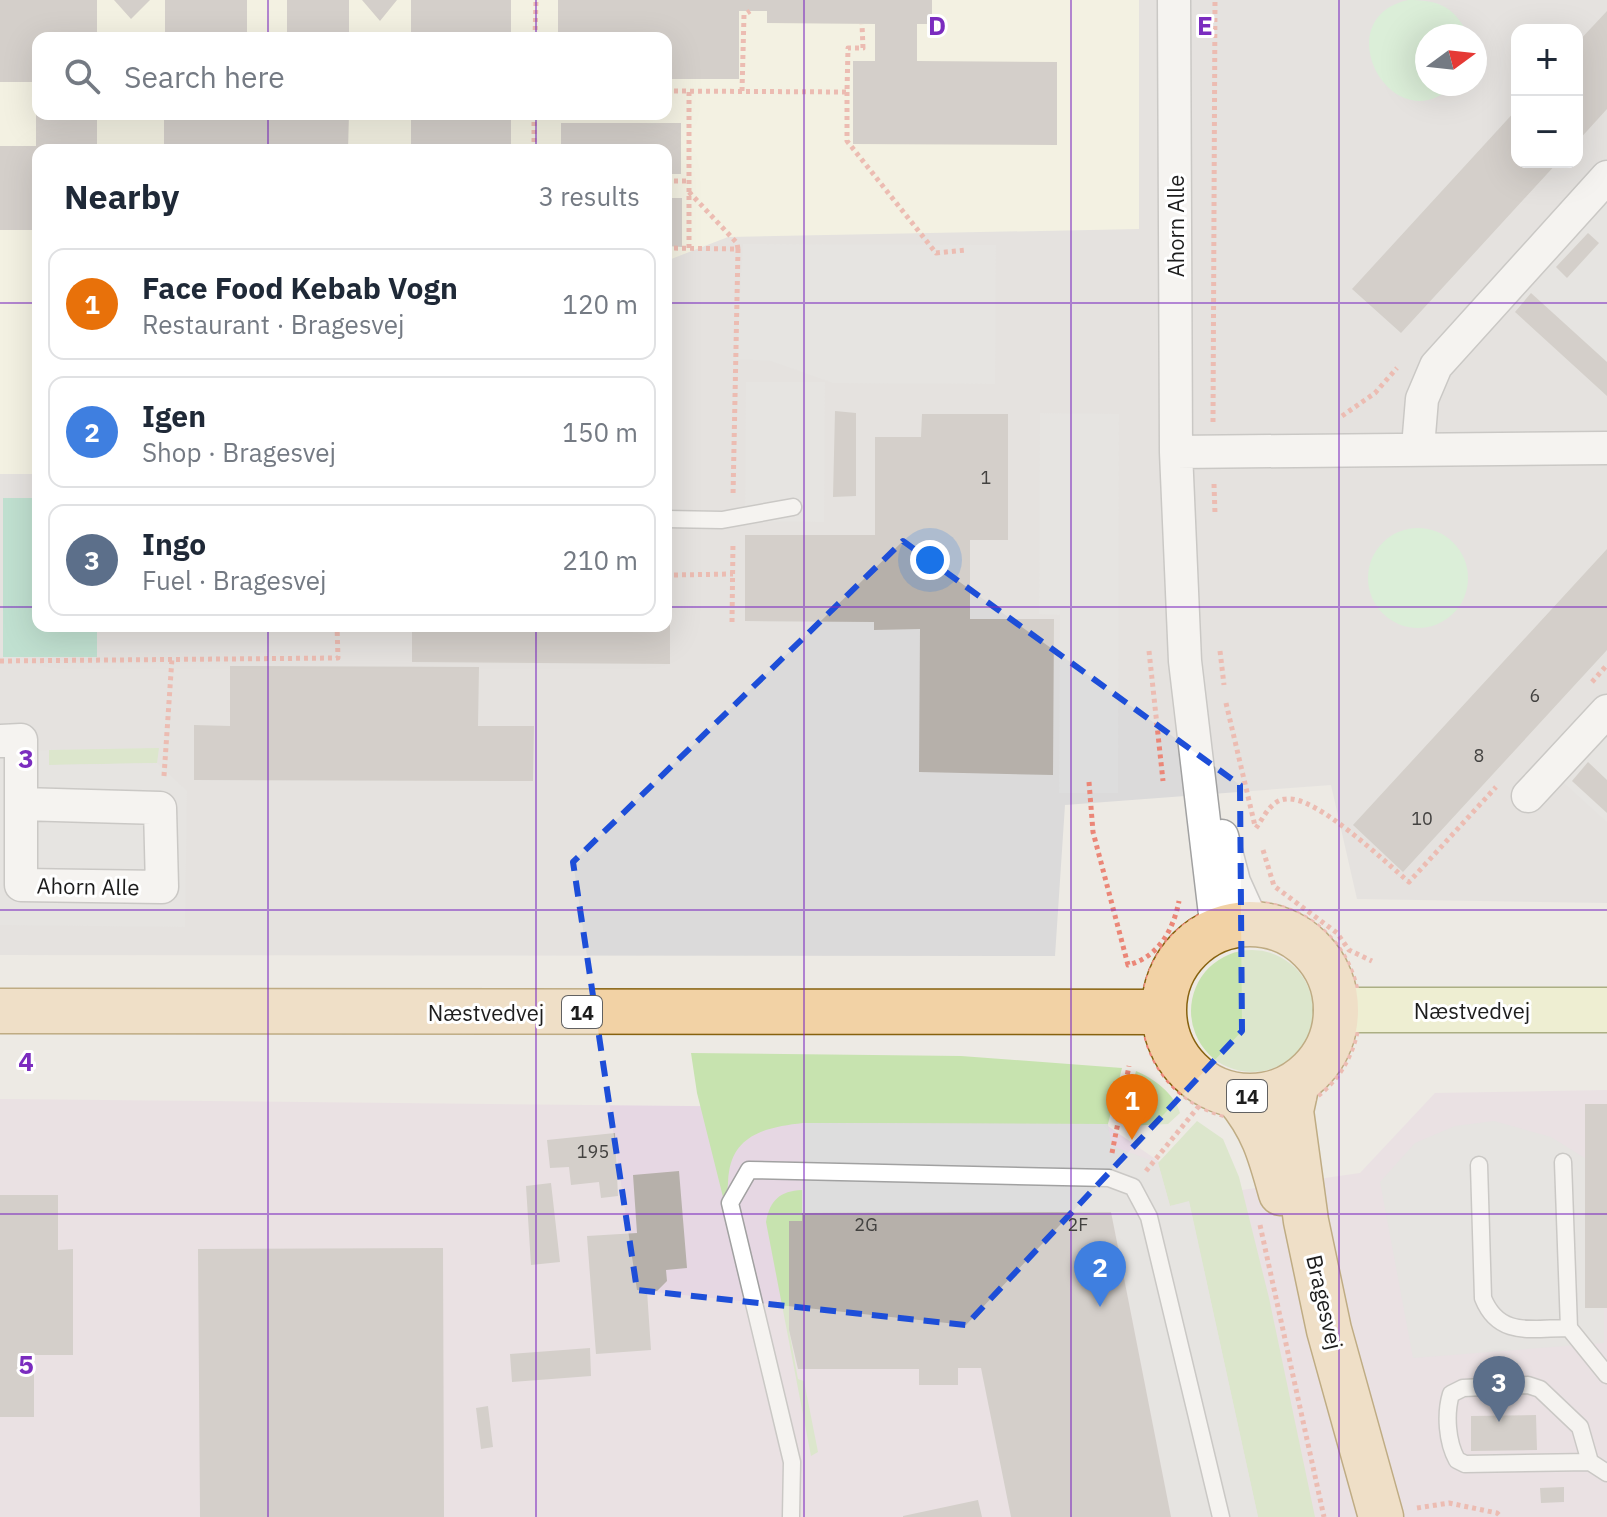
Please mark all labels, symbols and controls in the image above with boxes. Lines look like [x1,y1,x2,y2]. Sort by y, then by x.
text: D [928,8,946,42]
text: E [1197,8,1213,42]
north arrow [1415,24,1487,96]
map controls [1511,24,1583,168]
button: + [1511,24,1583,96]
search box [32,32,672,120]
icon: search [60,54,104,98]
text: Search here [124,57,285,96]
button: − [1511,96,1583,168]
text: Nearby [64,174,179,218]
street label: Ahorn Alle [1161,175,1190,277]
text: 3 results [538,179,640,213]
text: Face Food Kebab Vogn [142,268,458,307]
text: 1 [84,287,100,321]
text: 120 m [562,287,638,321]
text: Restaurant · Bragesvej [142,307,405,341]
text: Igen [142,396,206,435]
text: 2 [84,415,100,449]
text: 150 m [562,415,638,449]
text: Shop · Bragesvej [142,435,336,469]
house number: 1 [981,466,991,489]
text: Ingo [142,524,206,563]
your location [910,540,950,580]
text: 3 [84,543,100,577]
text: 210 m [562,543,638,577]
text: Fuel · Bragesvej [142,563,327,597]
house number: 6 [1530,684,1540,707]
text: 3 [18,741,34,775]
house number: 8 [1474,744,1484,767]
house number: 10 [1411,807,1433,830]
street label: Ahorn Alle [36,871,140,901]
road number: 14 [562,996,602,1028]
street label: Næstvedvej [1414,996,1530,1025]
street label: Næstvedvej [428,998,544,1027]
text: 4 [18,1044,34,1078]
pin: 1 [1106,1074,1158,1140]
road number: 14 [1227,1080,1267,1112]
house number: 195 [577,1140,609,1163]
house number: 2G [854,1213,878,1236]
house number: 2F [1068,1213,1088,1236]
pin: 2 [1074,1241,1126,1307]
street label: Bragesvej [1300,1252,1350,1352]
text: 5 [18,1347,34,1381]
pin: 3 [1473,1356,1525,1422]

